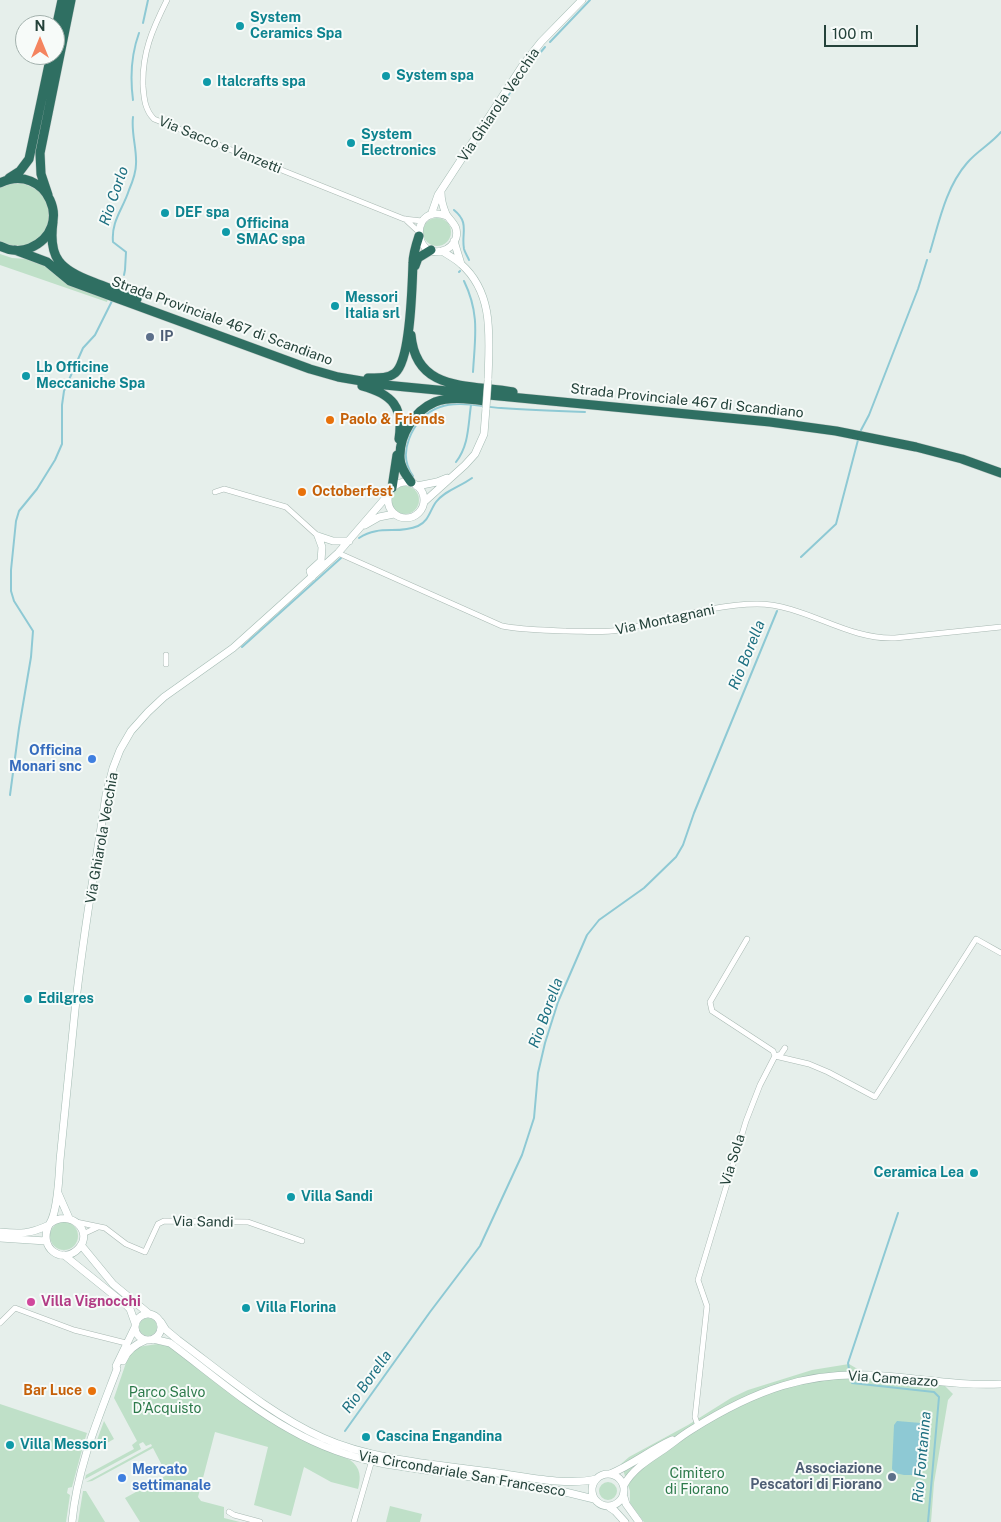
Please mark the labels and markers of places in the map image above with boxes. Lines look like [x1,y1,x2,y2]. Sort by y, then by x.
place label: System Ceramics Spa [250,10,342,42]
marker: System Ceramics Spa [234,20,246,32]
place label: System spa [396,68,474,84]
marker: System spa [380,70,392,82]
place label: Italcrafts spa [217,74,306,90]
marker: Italcrafts spa [201,76,213,88]
place label: System Electronics [361,127,436,160]
marker: System Electronics [345,137,357,149]
place label: DEF spa [175,205,230,221]
marker: DEF spa [159,207,171,219]
place label: Officina SMAC spa [236,216,305,248]
marker: Officina SMAC spa [220,226,232,238]
place label: Messori Italia srl [345,290,400,322]
marker: Messori Italia srl [329,300,341,312]
place label: IP [160,329,173,345]
marker: IP [144,331,156,343]
place label: Lb Officine Meccaniche Spa [36,360,145,392]
marker: Lb Officine Meccaniche Spa [20,370,32,382]
place label: Paolo & Friends [340,412,445,428]
marker: Paolo & Friends [324,414,336,426]
place label: Octoberfest [312,484,393,500]
marker: Octoberfest [296,486,308,498]
place label: Officina Monari snc [9,743,82,776]
marker: Officina Monari snc [86,753,98,765]
place label: Edilgres [38,991,94,1007]
marker: Edilgres [22,993,34,1005]
place label: Ceramica Lea [873,1165,964,1181]
marker: Ceramica Lea [968,1167,980,1179]
place label: Villa Sandi [301,1189,373,1205]
marker: Villa Sandi [285,1191,297,1203]
place label: Villa Vignocchi [41,1294,141,1310]
marker: Villa Vignocchi [25,1296,37,1308]
place label: Villa Florina [256,1300,336,1316]
marker: Villa Florina [240,1302,252,1314]
place label: Bar Luce [23,1383,82,1399]
marker: Bar Luce [86,1385,98,1397]
place label: Cascina Engandina [376,1429,502,1445]
marker: Cascina Engandina [360,1431,372,1443]
place label: Villa Messori [20,1437,107,1453]
marker: Villa Messori [4,1439,16,1451]
place label: Associazione Pescatori di Fiorano [750,1461,882,1494]
place label: Mercato settimanale [132,1462,211,1494]
marker: Associazione Pescatori di Fiorano [886,1471,898,1483]
marker: Mercato settimanale [116,1472,128,1484]

